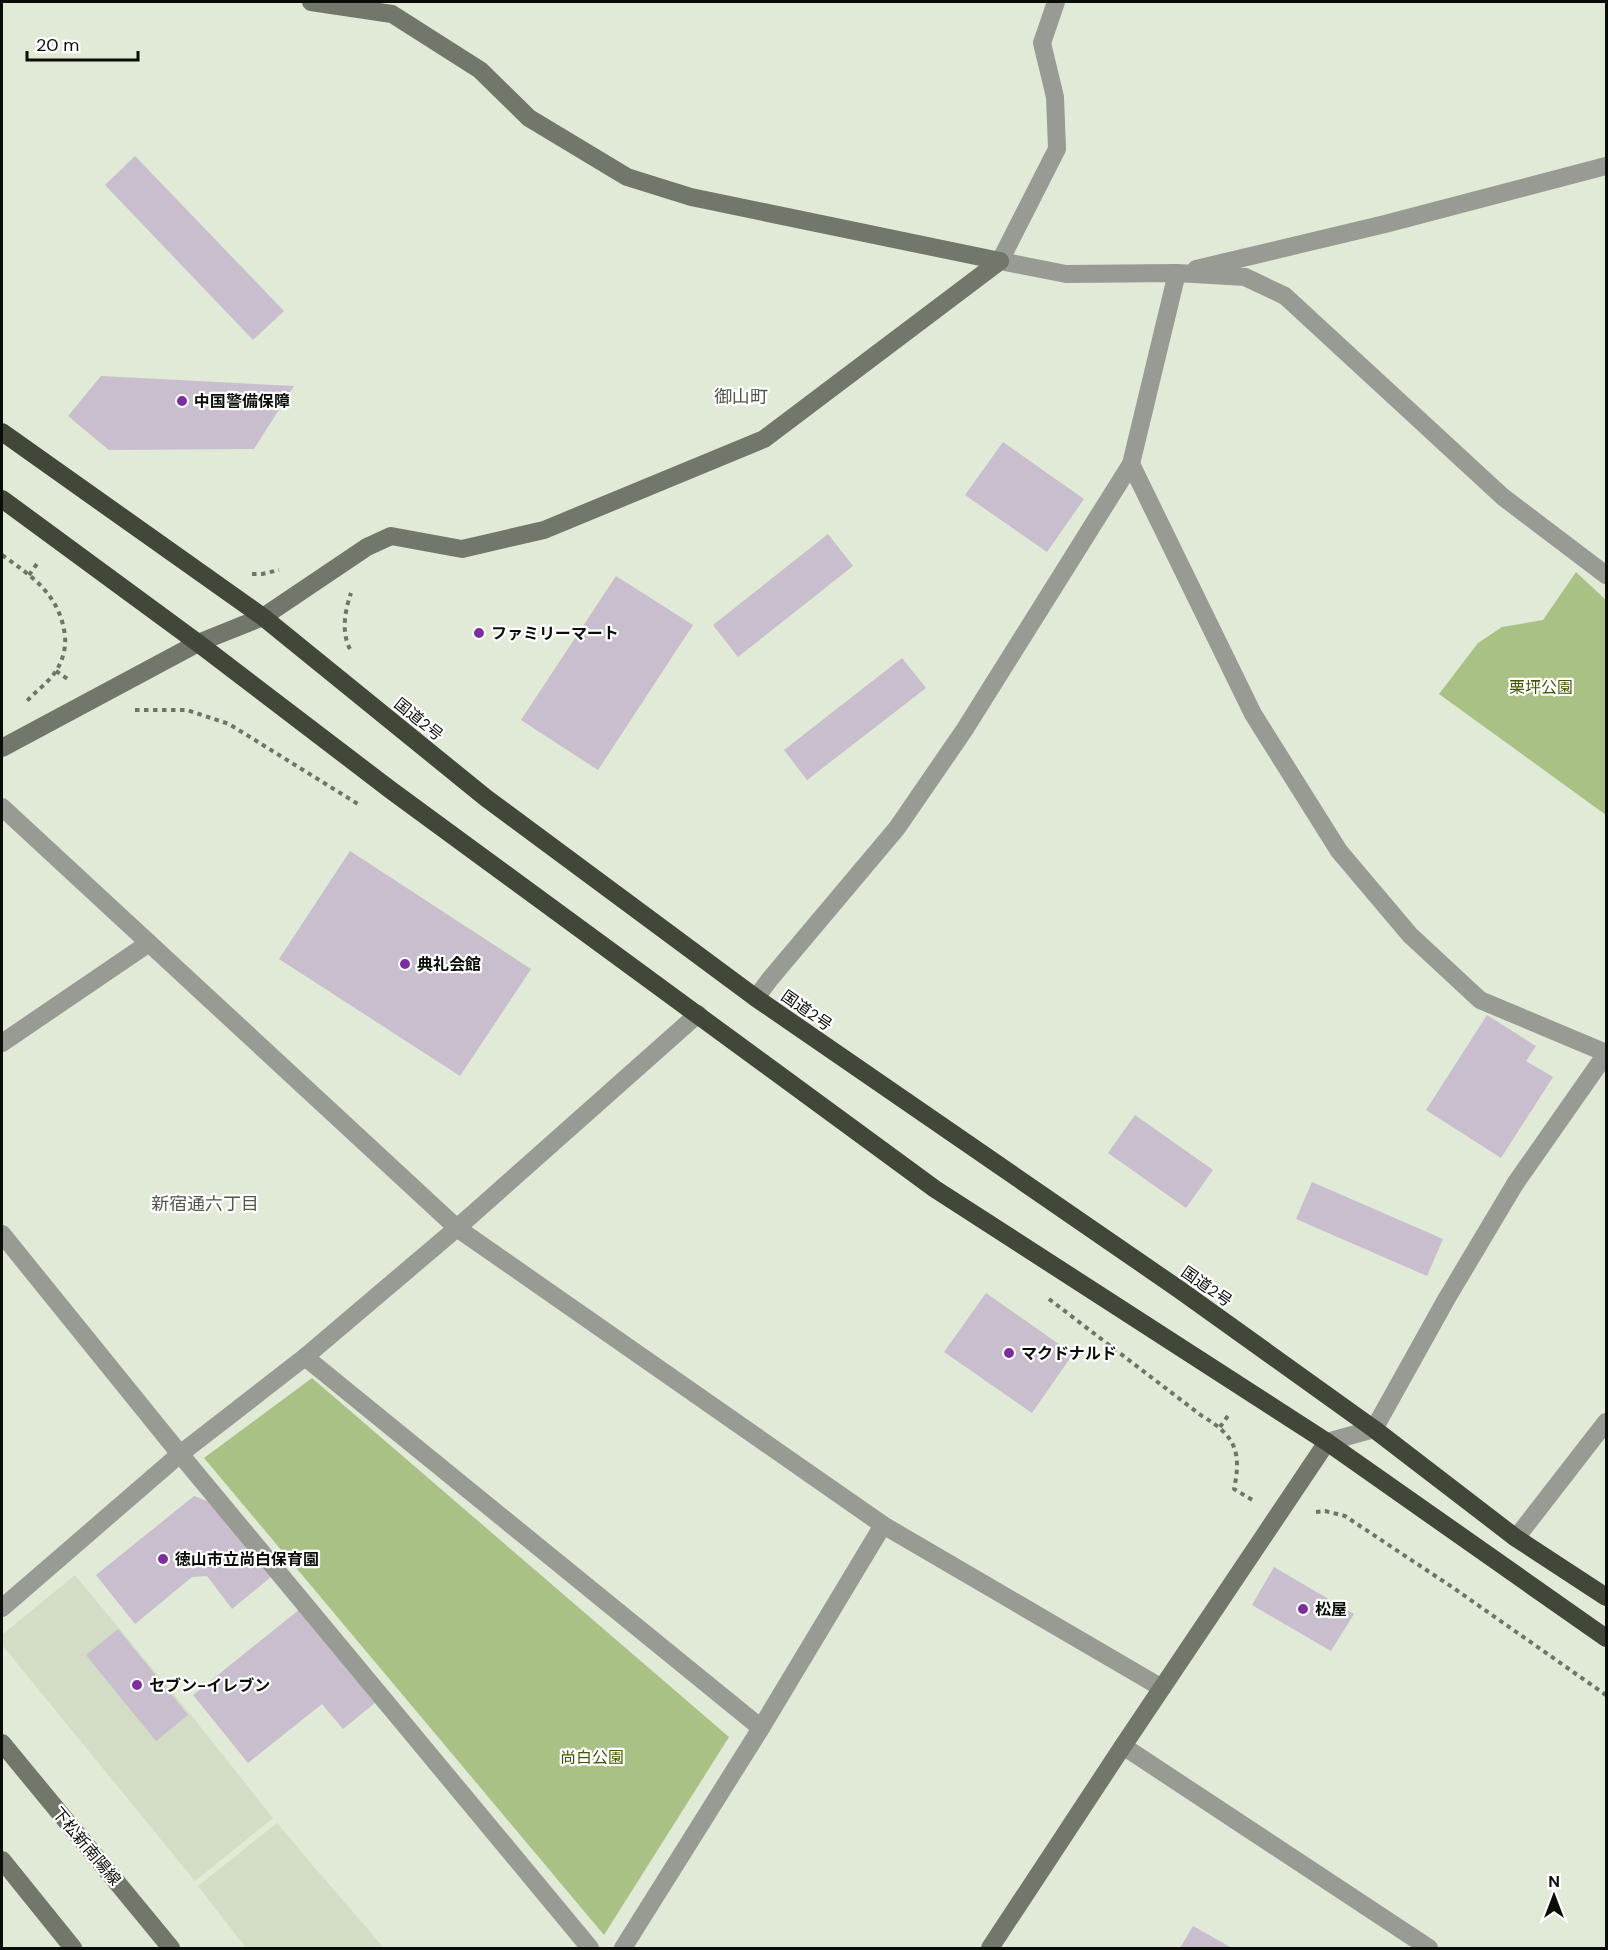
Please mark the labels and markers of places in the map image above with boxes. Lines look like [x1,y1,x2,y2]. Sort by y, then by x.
place label: 中国警備保障 [194,391,290,412]
marker: 中国警備保障 [175,394,189,408]
place label: ファミリーマート [491,623,619,644]
marker: ファミリーマート [472,626,486,640]
place label: 典礼会館 [417,954,481,975]
marker: 典礼会館 [398,957,412,971]
place label: マクドナルド [1021,1343,1117,1364]
marker: マクドナルド [1002,1346,1016,1360]
place label: 徳山市立尚白保育園 [175,1549,319,1570]
marker: 徳山市立尚白保育園 [156,1552,170,1566]
place label: 松屋 [1315,1599,1347,1620]
marker: 松屋 [1296,1602,1310,1616]
place label: セブン-イレブン [149,1675,270,1696]
marker: セブン-イレブン [130,1678,144,1692]

